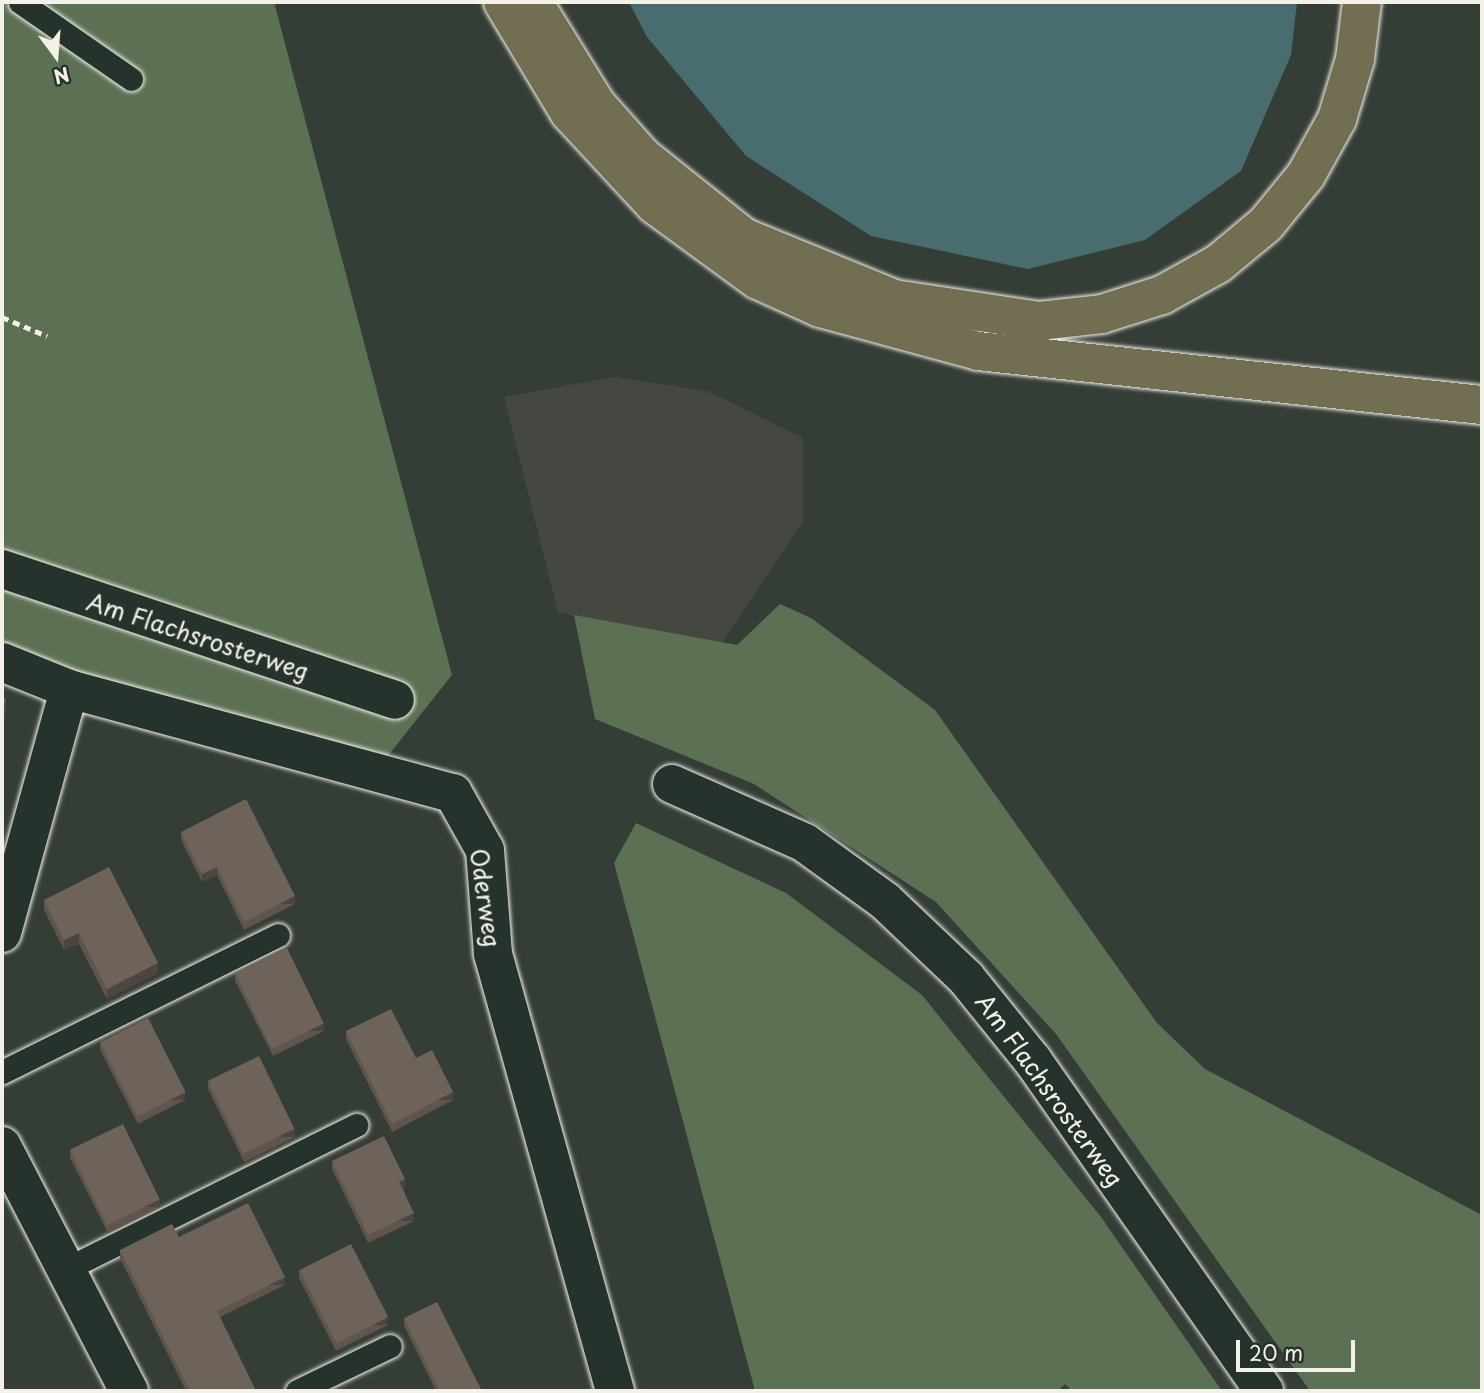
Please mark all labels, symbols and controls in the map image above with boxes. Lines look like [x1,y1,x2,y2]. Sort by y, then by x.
north arrow [21,21,91,91]
text: N [51,61,73,92]
street label: Am Flachsrosterweg [83,586,313,686]
street label: Oderweg [465,847,507,949]
street label: Am Flachsrosterweg [970,987,1130,1193]
scale bar [1239,1326,1358,1370]
text: 20 m [1249,1336,1303,1368]

